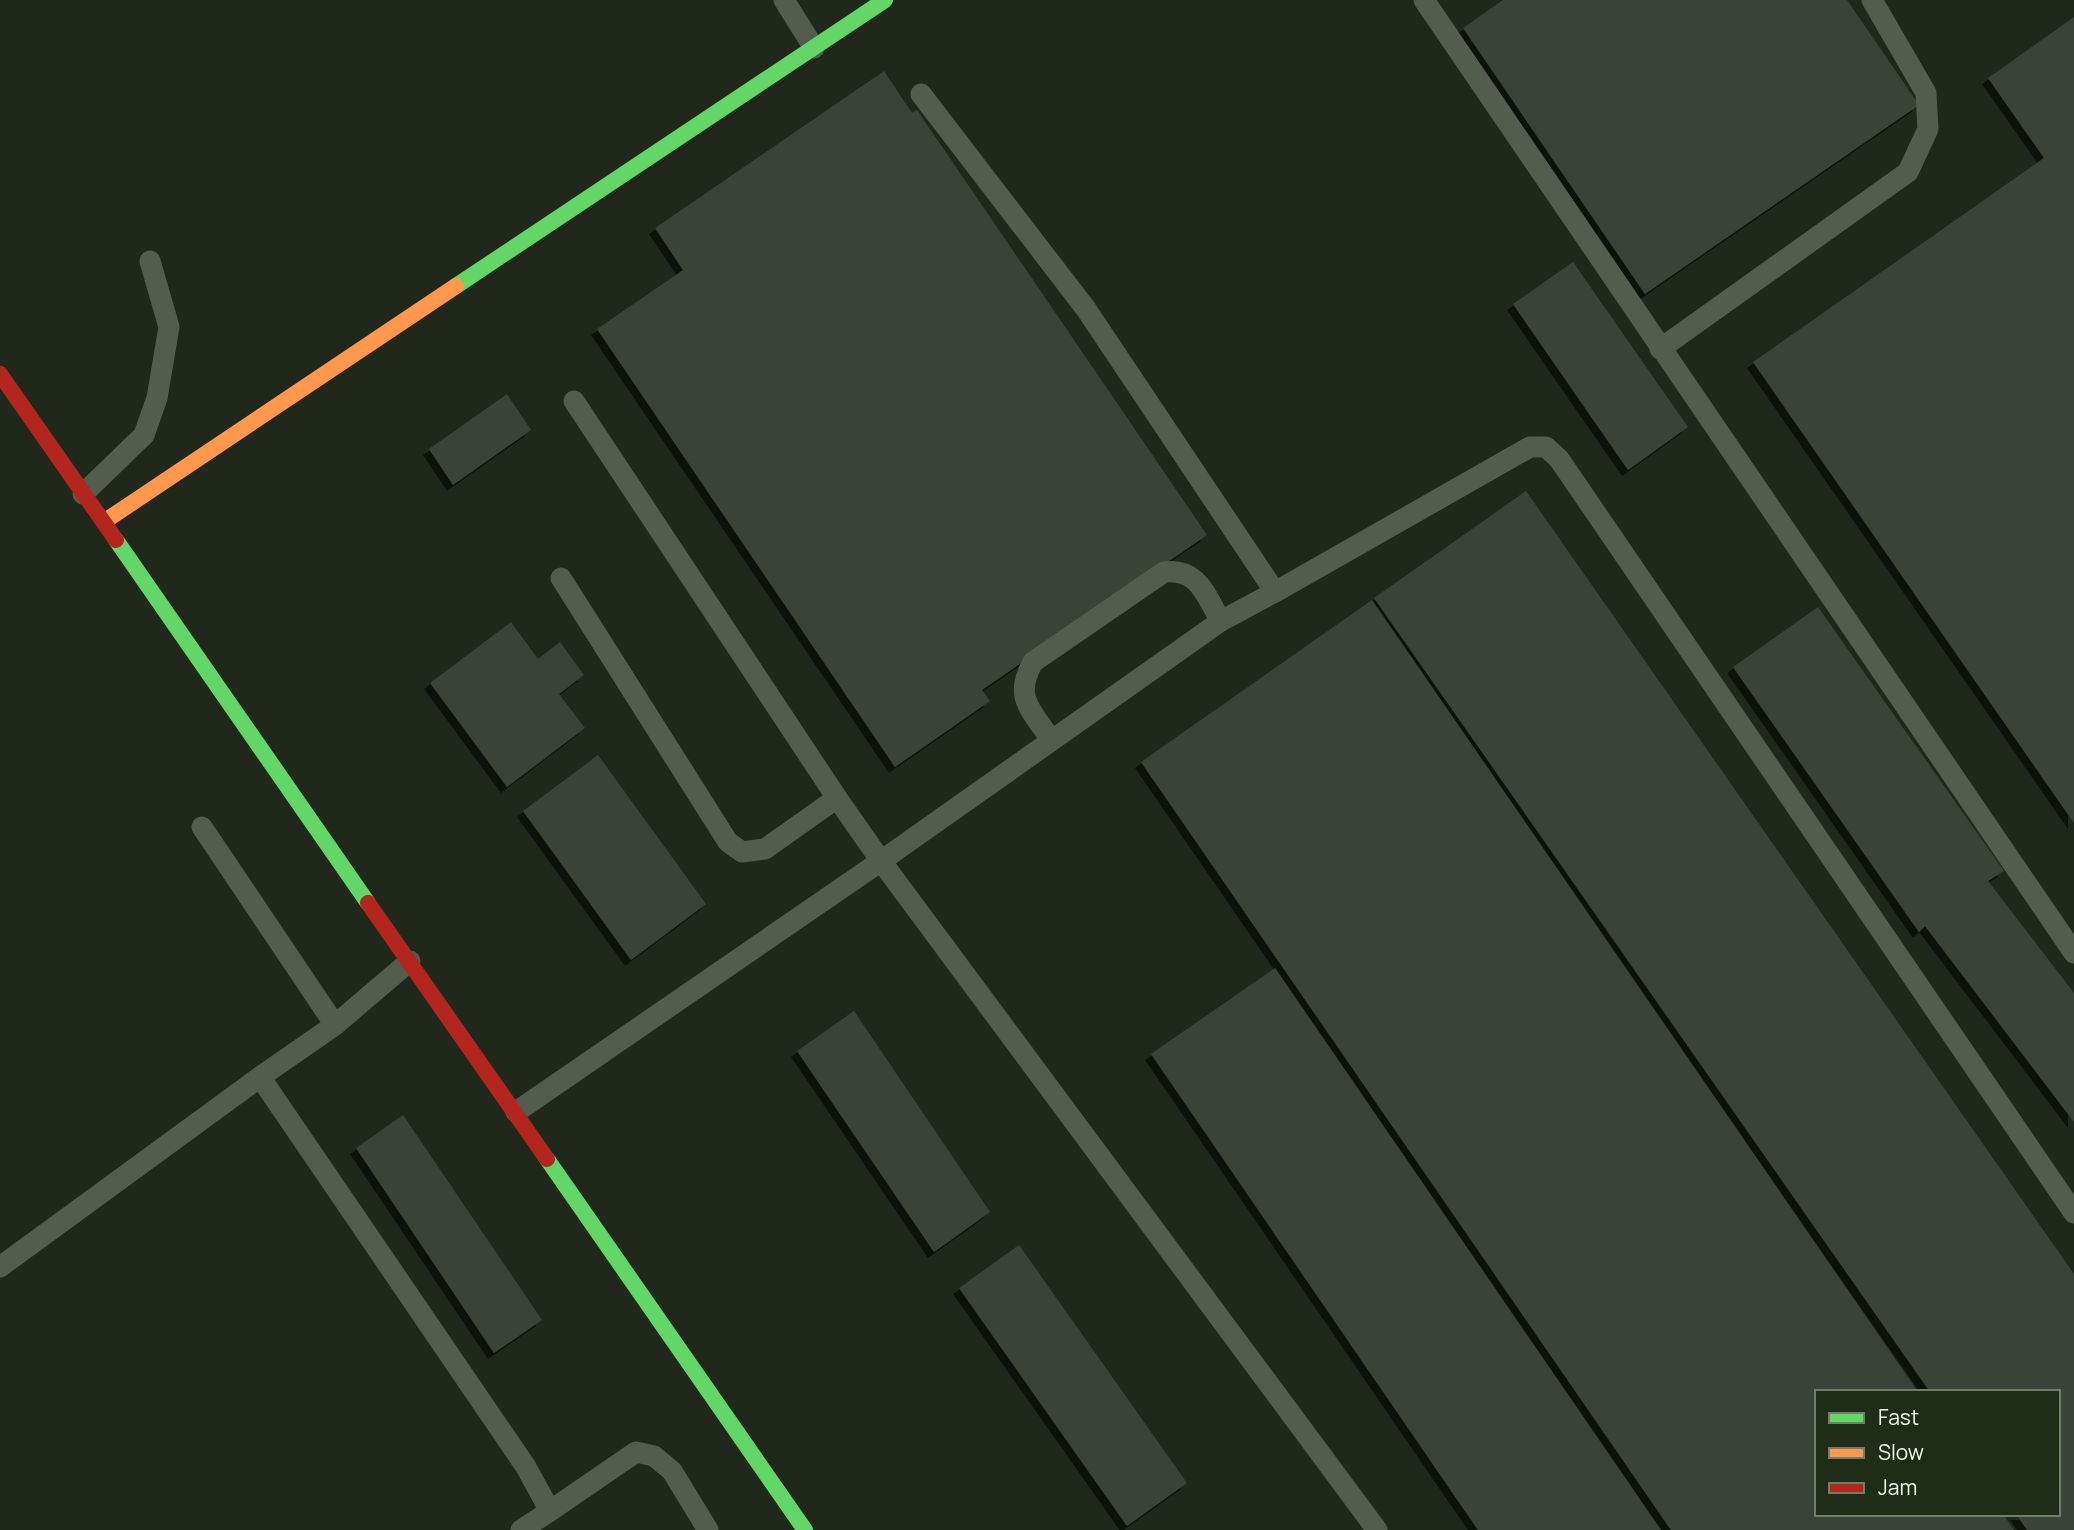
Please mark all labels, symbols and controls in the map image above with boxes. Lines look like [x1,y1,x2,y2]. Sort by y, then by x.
legend [1815,1390,2060,1516]
text: Fast [1878,1403,1919,1431]
text: Slow [1878,1438,1924,1466]
text: Jam [1878,1473,1917,1501]

